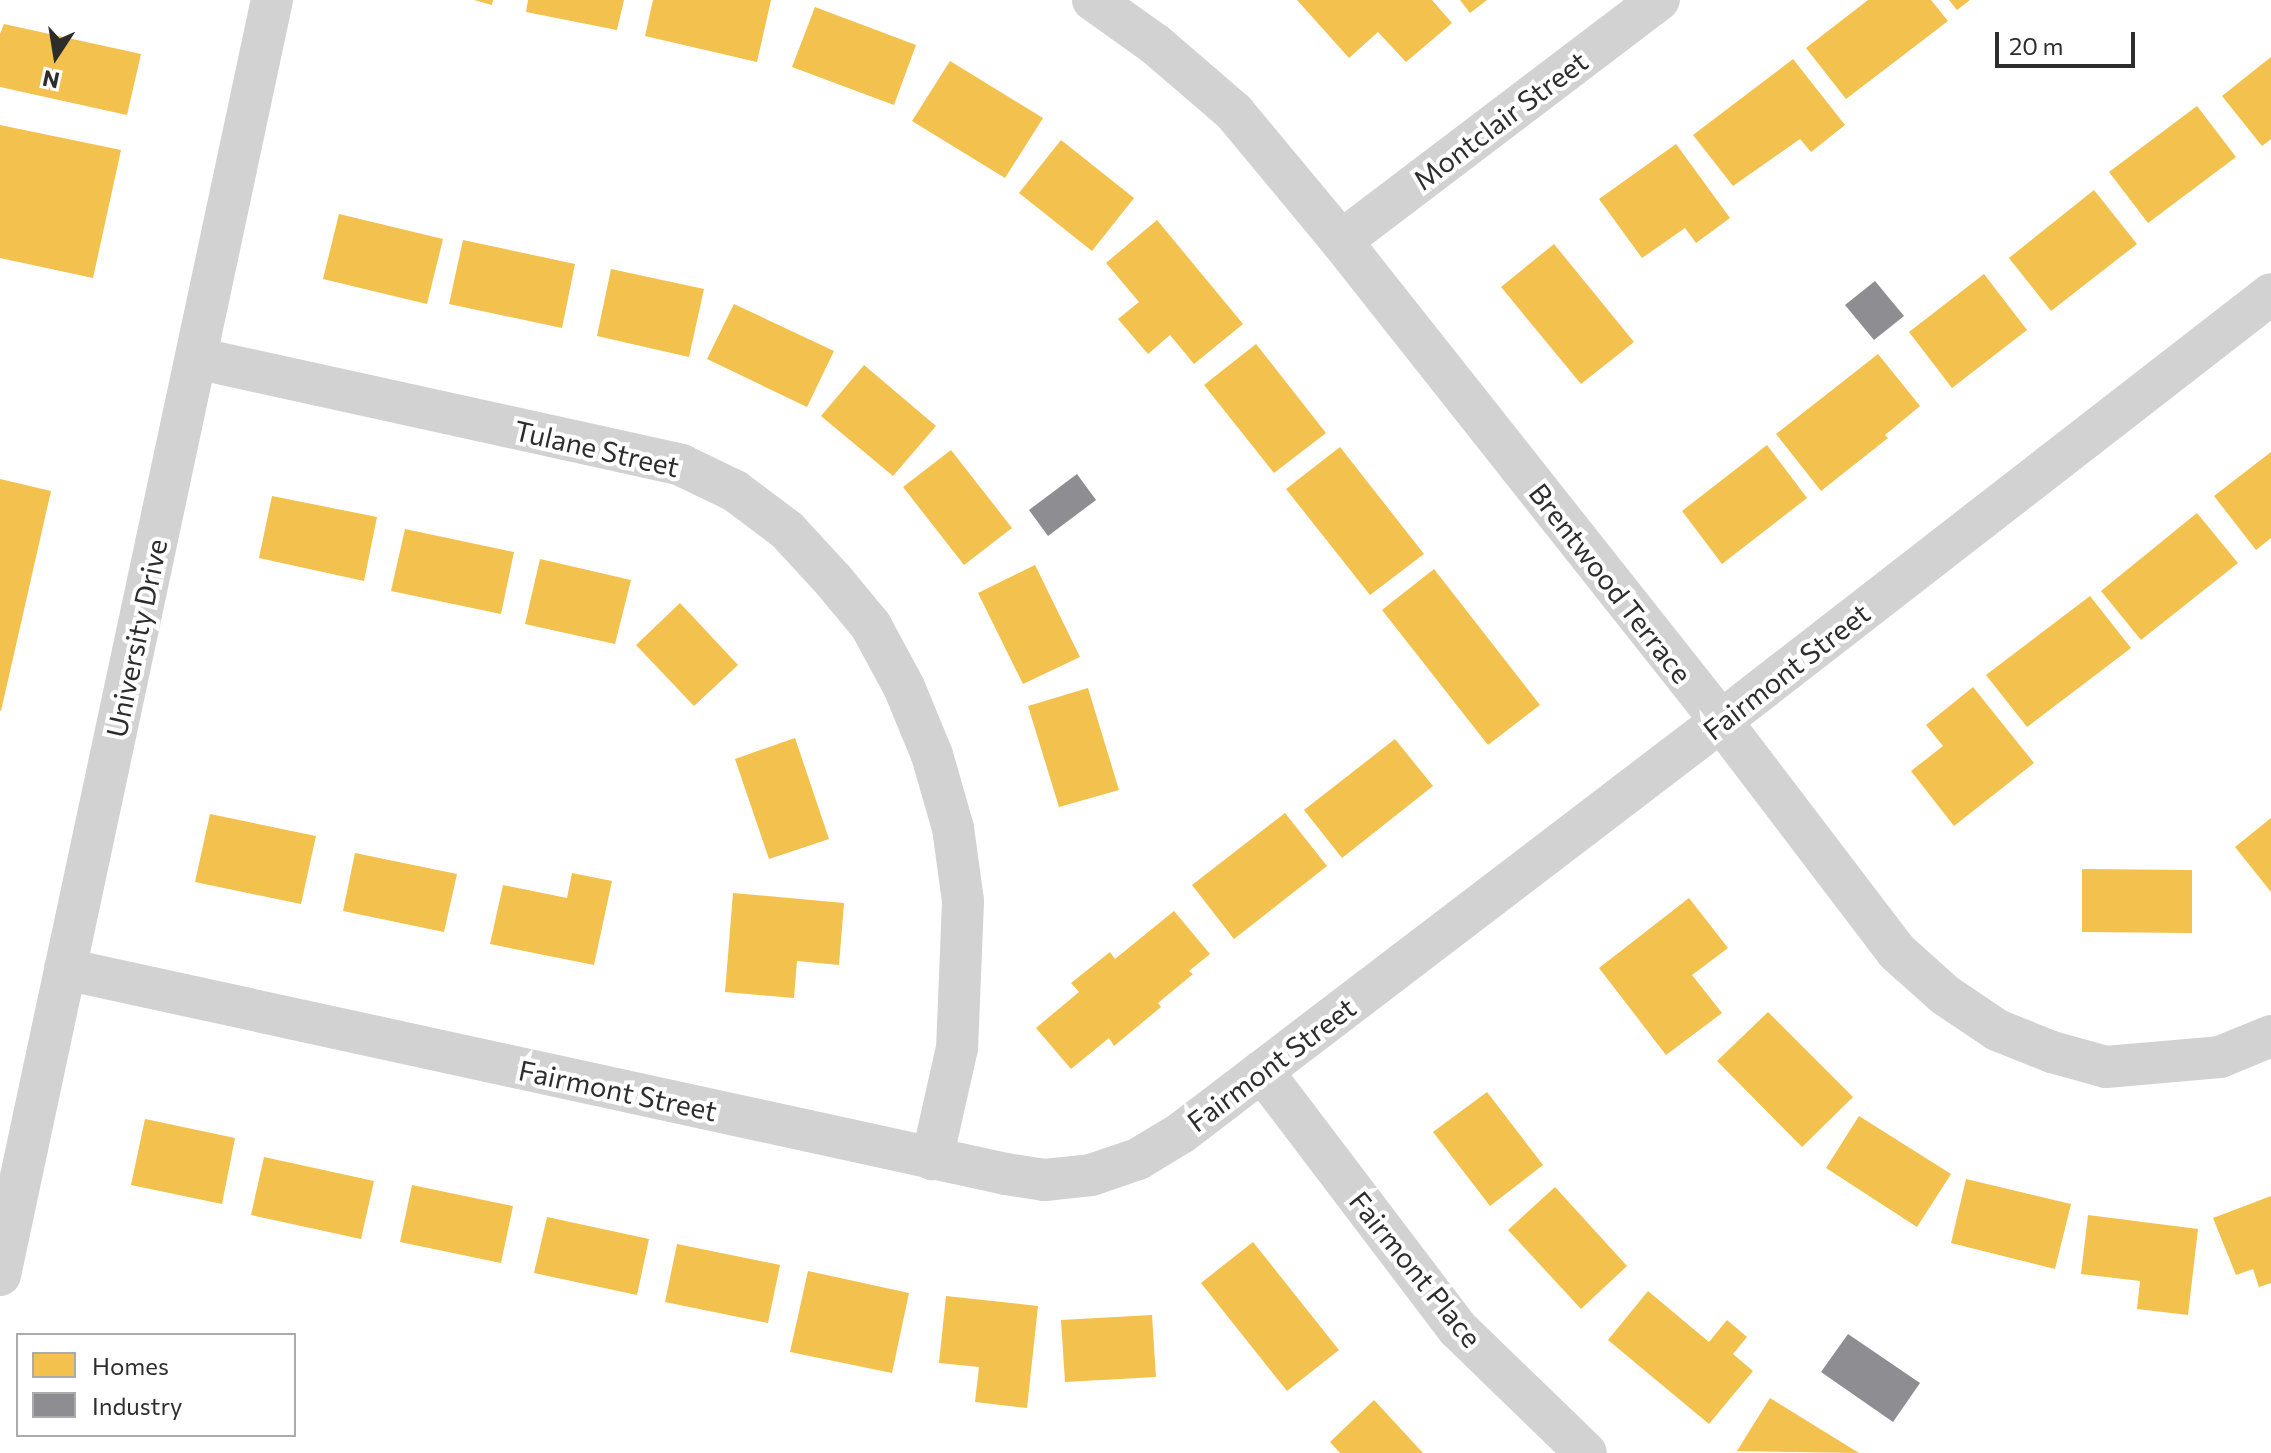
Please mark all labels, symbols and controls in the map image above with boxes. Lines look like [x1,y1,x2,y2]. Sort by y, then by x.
north arrow [16,16,96,96]
scale bar [1999,16,2139,66]
text: 20 m [2009,31,2063,60]
street label: Montclair Street [1406,44,1594,196]
text: N [40,65,62,95]
street label: Tulane Street [511,413,683,483]
street label: Brentwood Terrace [1523,477,1699,689]
street label: University Drive [99,536,173,740]
street label: Fairmont Street [1696,596,1876,746]
street label: Fairmont Street [1180,990,1362,1138]
street label: Fairmont Street [516,1053,720,1127]
street label: Fairmont Place [1343,1184,1489,1354]
legend [16,1333,296,1437]
text: Homes [92,1351,169,1380]
text: Industry [92,1391,182,1420]

